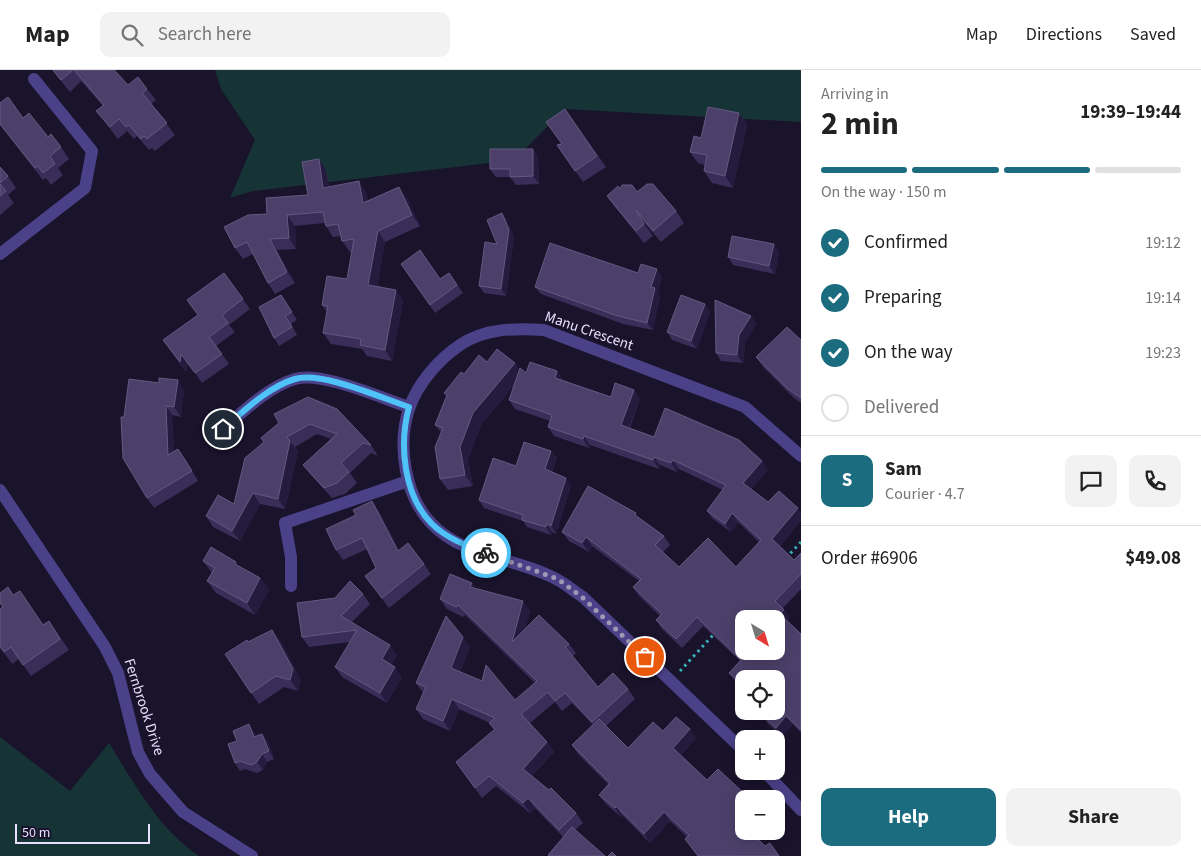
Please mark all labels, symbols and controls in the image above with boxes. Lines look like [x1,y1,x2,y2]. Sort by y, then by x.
search box [100,12,450,57]
text: Map [25,17,70,52]
icon: search [118,21,146,49]
text: Search here [158,21,251,48]
text: Map [966,22,998,47]
text: Directions [1026,22,1102,47]
text: Saved [1130,22,1176,47]
text: Arriving in [821,83,889,105]
text: 19:39–19:44 [1080,99,1181,126]
text: 2 min [821,101,899,147]
text: On the way · 150 m [821,181,946,203]
icon: check [821,229,849,257]
text: Confirmed [864,229,948,256]
text: 19:12 [1145,232,1181,254]
icon: check [821,284,849,312]
text: Preparing [864,284,942,311]
text: 19:14 [1145,287,1181,309]
street label: Manu Crescent [542,306,636,356]
icon: check [821,339,849,367]
text: On the way [864,339,953,366]
text: 19:23 [1145,342,1181,364]
text: Delivered [864,394,939,421]
pin [202,408,244,450]
icon: home [209,415,237,443]
button: chat [1065,455,1117,507]
button: phone [1129,455,1181,507]
text: Sam [885,456,922,483]
text: S [842,467,852,494]
text: Courier · 4.7 [885,483,965,505]
courier [461,528,511,578]
icon: bike [472,539,500,567]
text: Order #6906 [821,545,918,572]
text: $49.08 [1125,545,1181,572]
north arrow [735,610,785,660]
map controls [735,610,785,840]
pin [624,636,666,678]
icon: bag [631,643,659,671]
street label: Fernbrook Drive [118,656,170,758]
button: locate [735,670,785,720]
button: + [735,730,785,780]
button: Help [821,788,996,846]
button: Share [1006,788,1181,846]
button: − [735,790,785,840]
scale bar [15,821,150,844]
text: 50 m [22,823,50,843]

